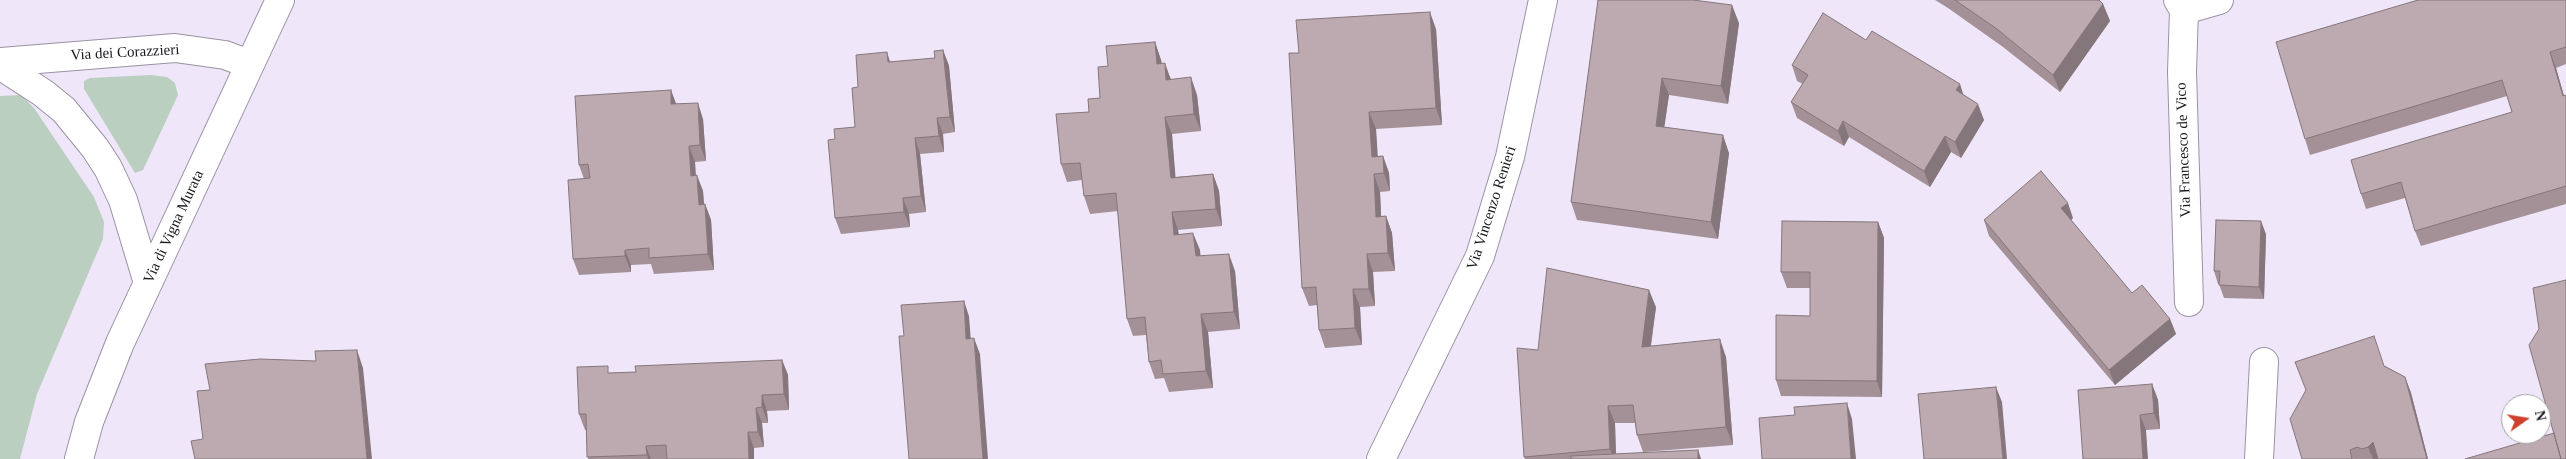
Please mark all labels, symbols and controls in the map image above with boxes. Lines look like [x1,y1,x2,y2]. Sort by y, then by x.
street label: Via dei Corazzieri [70,41,180,65]
street label: Via Francesco de Vico [2173,82,2195,218]
street label: Via Vincenzo Renieri [1464,144,1520,272]
street label: Via di Vigna Murata [140,168,208,286]
north arrow [2501,394,2551,444]
text: N [2532,409,2549,422]

